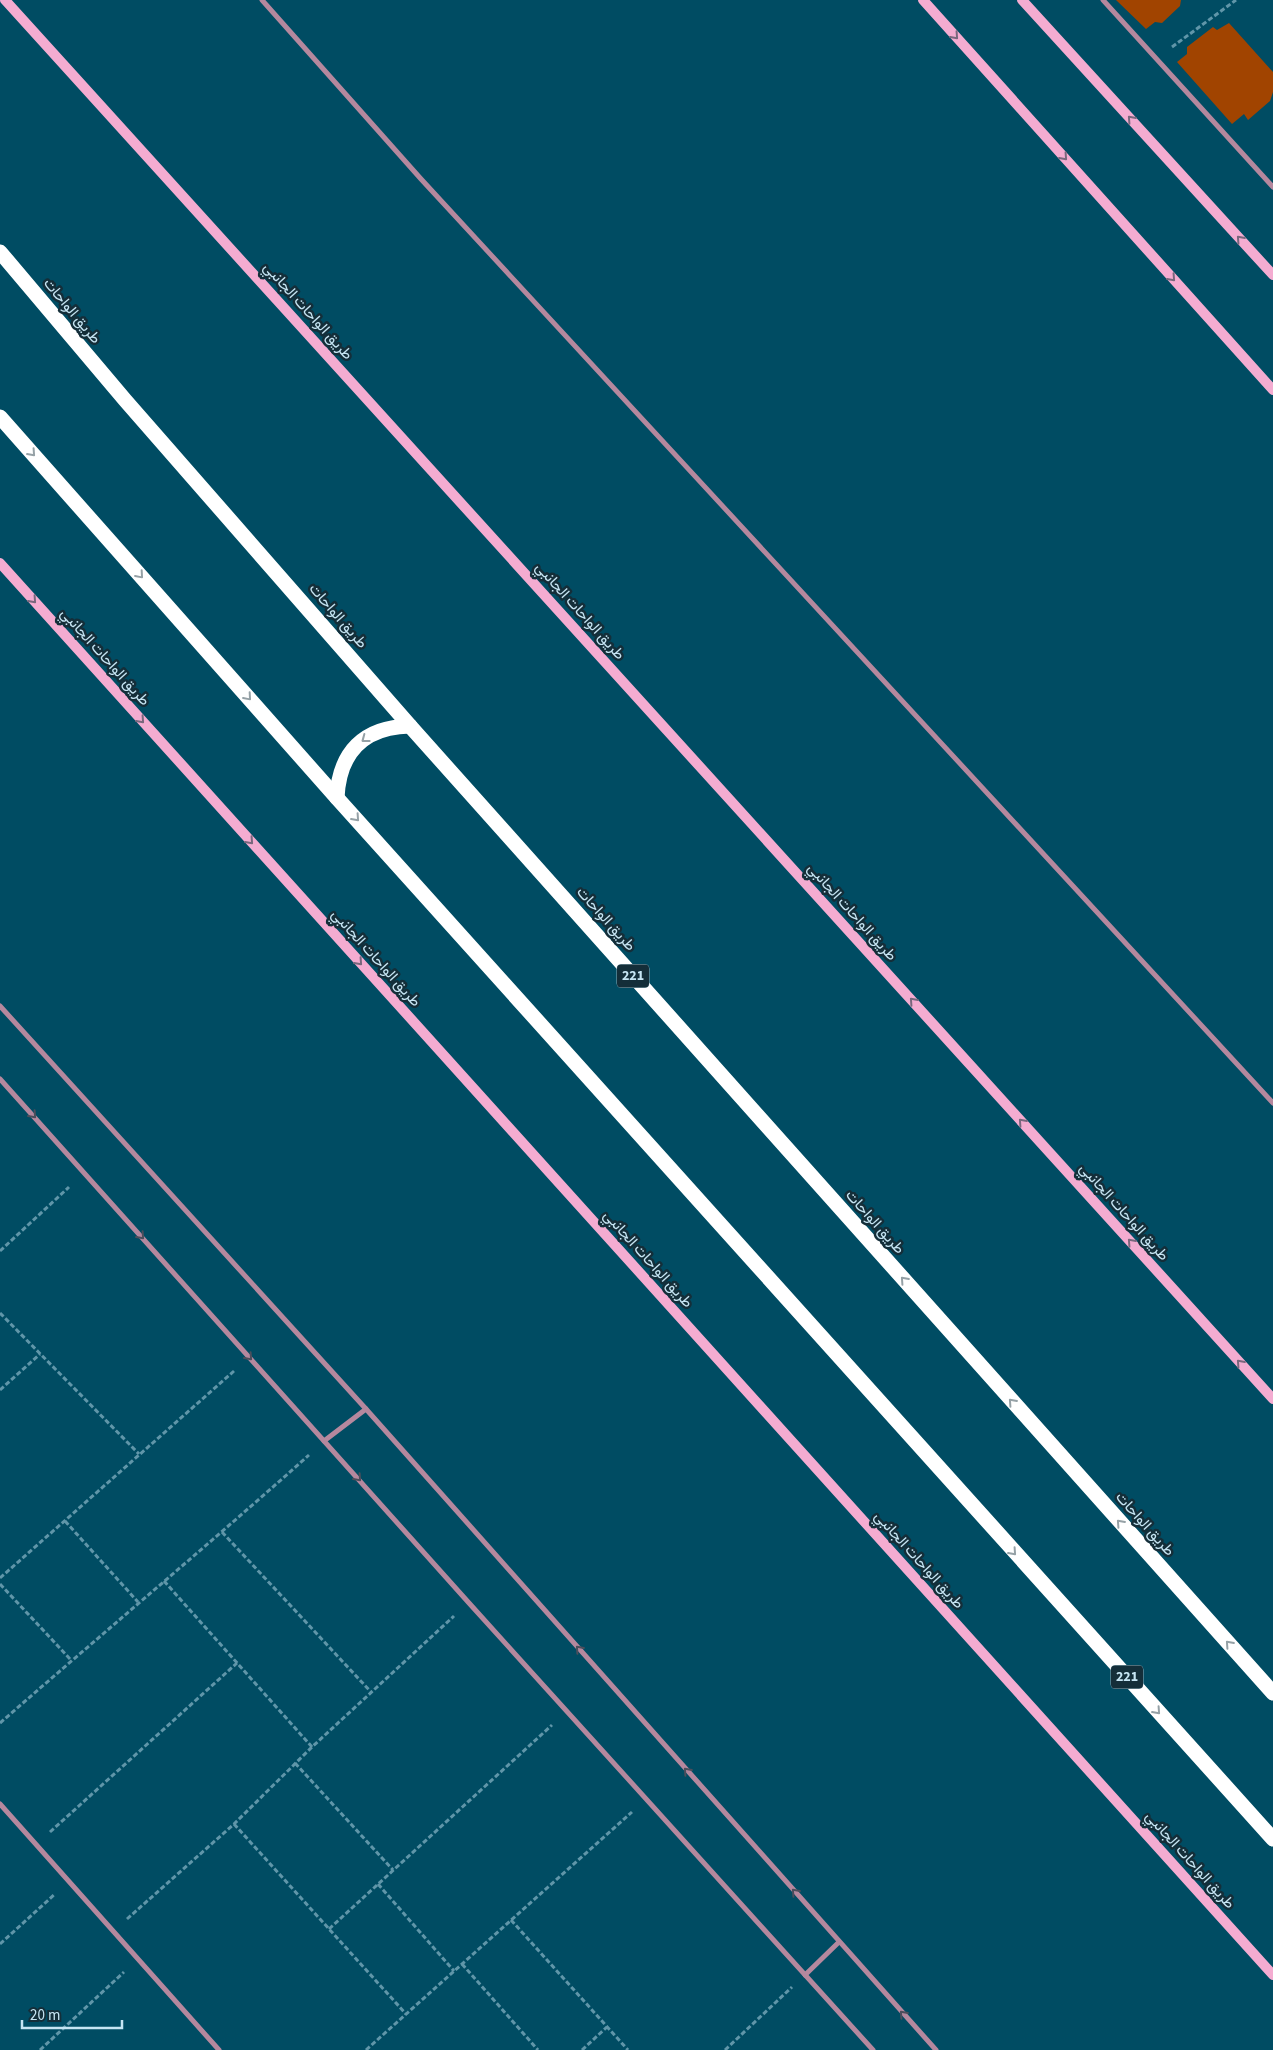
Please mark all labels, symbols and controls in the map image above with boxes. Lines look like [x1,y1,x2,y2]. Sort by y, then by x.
one-way arrow [949,31,958,40]
one-way arrow [1127,116,1136,125]
one-way arrow [1058,152,1067,161]
one-way arrow [1237,236,1246,245]
street label: طريق الواحات الجانبي [257,257,358,366]
one-way arrow [1167,273,1176,282]
street label: طريق الواحات [38,274,106,349]
one-way arrow [27,448,36,457]
street label: طريق الواحات الجانبي [529,557,630,666]
one-way arrow [134,569,143,578]
street label: طريق الواحات [304,579,372,653]
one-way arrow [27,594,36,603]
street label: طريق الواحات الجانبي [54,603,155,712]
one-way arrow [242,691,251,700]
one-way arrow [136,715,145,724]
one-way arrow [361,733,371,742]
one-way arrow [350,813,359,822]
one-way arrow [244,835,253,844]
street label: طريق الواحات الجانبي [801,858,902,967]
street label: طريق الواحات [571,882,641,956]
street label: طريق الواحات الجانبي [325,904,426,1013]
one-way arrow [353,956,362,965]
road number: 221 [617,964,649,988]
one-way arrow [910,998,919,1007]
one-way arrow [27,1110,36,1119]
one-way arrow [1019,1118,1028,1127]
street label: طريق الواحات الجانبي [1073,1158,1174,1267]
street label: طريق الواحات [840,1185,910,1259]
street label: طريق الواحات الجانبي [597,1205,698,1314]
one-way arrow [135,1231,144,1240]
one-way arrow [1128,1239,1137,1248]
one-way arrow [901,1277,910,1286]
one-way arrow [243,1352,252,1361]
one-way arrow [1237,1359,1246,1368]
one-way arrow [1009,1398,1018,1407]
one-way arrow [352,1473,361,1482]
street label: طريق الواحات [1110,1487,1180,1561]
street label: طريق الواحات الجانبي [868,1506,969,1615]
one-way arrow [1117,1519,1126,1528]
one-way arrow [1007,1546,1016,1555]
one-way arrow [1226,1640,1235,1649]
one-way arrow [576,1646,585,1655]
road number: 221 [1111,1665,1143,1688]
one-way arrow [1151,1706,1160,1715]
one-way arrow [684,1767,693,1776]
street label: طريق الواحات الجانبي [1139,1806,1240,1915]
one-way arrow [792,1889,801,1898]
scale bar [22,1998,122,2030]
text: 20 m [30,2005,60,2026]
one-way arrow [900,2010,909,2019]

